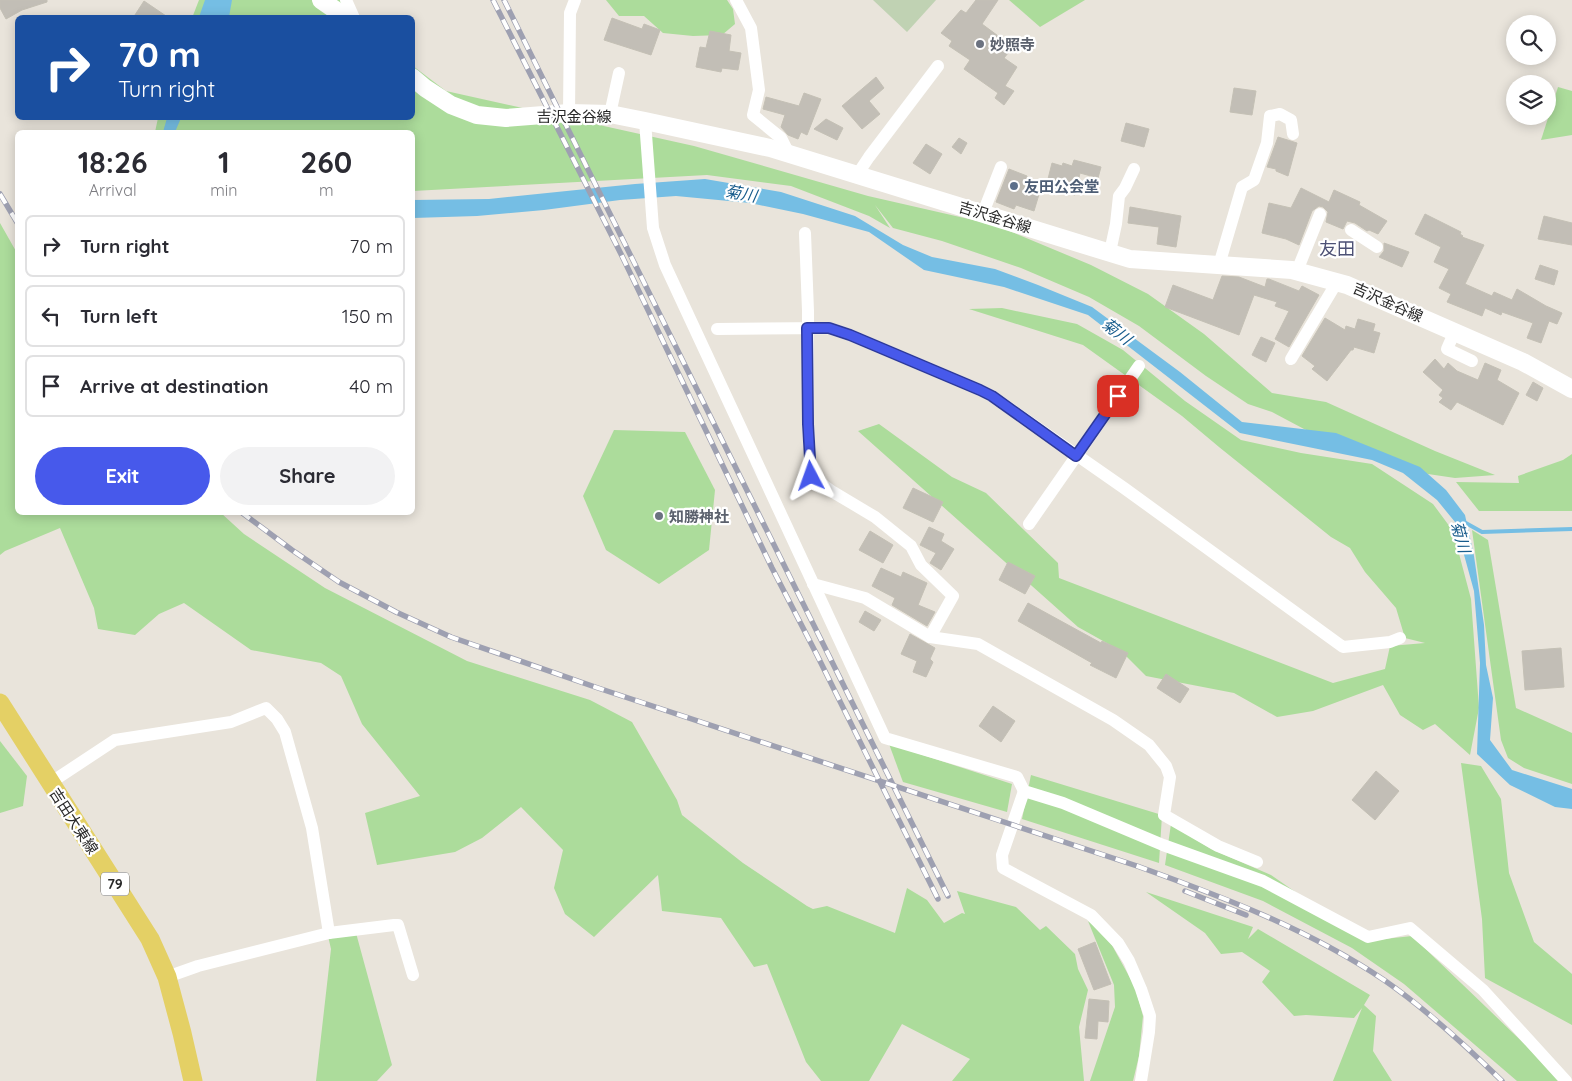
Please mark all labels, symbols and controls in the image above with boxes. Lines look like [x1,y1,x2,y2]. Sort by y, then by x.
map controls [1506,15,1556,125]
button: search [1506,15,1556,65]
text: 70 m [118,32,201,76]
icon: right [35,35,100,100]
place label: 妙照寺 [990,35,1035,54]
marker: 妙照寺 [974,38,986,50]
text: Turn right [118,75,215,103]
button: layers [1506,75,1556,125]
street label: 吉沢金谷線 [536,107,612,126]
text: 18:26 [78,143,148,181]
text: 1 [218,143,230,181]
text: 260 [300,143,352,181]
place label: 友田公会堂 [1024,177,1099,196]
text: Arrival [89,180,137,200]
text: min [210,180,238,200]
text: m [319,180,334,200]
water label: 菊川 [723,180,760,206]
marker: 友田公会堂 [1008,180,1020,192]
street label: 吉沢金谷線 [956,197,1034,237]
icon: right [37,232,65,260]
text: Turn right [80,234,169,258]
text: 70 m [349,234,393,258]
district label: 友田 [1319,237,1355,260]
street label: 吉沢金谷線 [1350,278,1426,326]
icon: left [37,302,65,330]
text: Turn left [80,304,158,328]
text: 150 m [342,304,393,328]
water label: 菊川 [1098,313,1137,350]
icon: arrive [37,372,65,400]
text: Arrive at destination [80,374,269,398]
text: 40 m [349,374,393,398]
pin [1097,375,1139,417]
icon: arrive [1104,382,1132,410]
button: Exit [35,447,210,505]
button: Share [220,447,395,505]
position arrow [784,449,836,501]
place label: 知勝神社 [669,507,729,526]
marker: 知勝神社 [653,510,665,522]
water label: 菊川 [1447,519,1475,557]
street label: 吉田大東線 [46,784,102,858]
road number: 79 [101,872,129,896]

